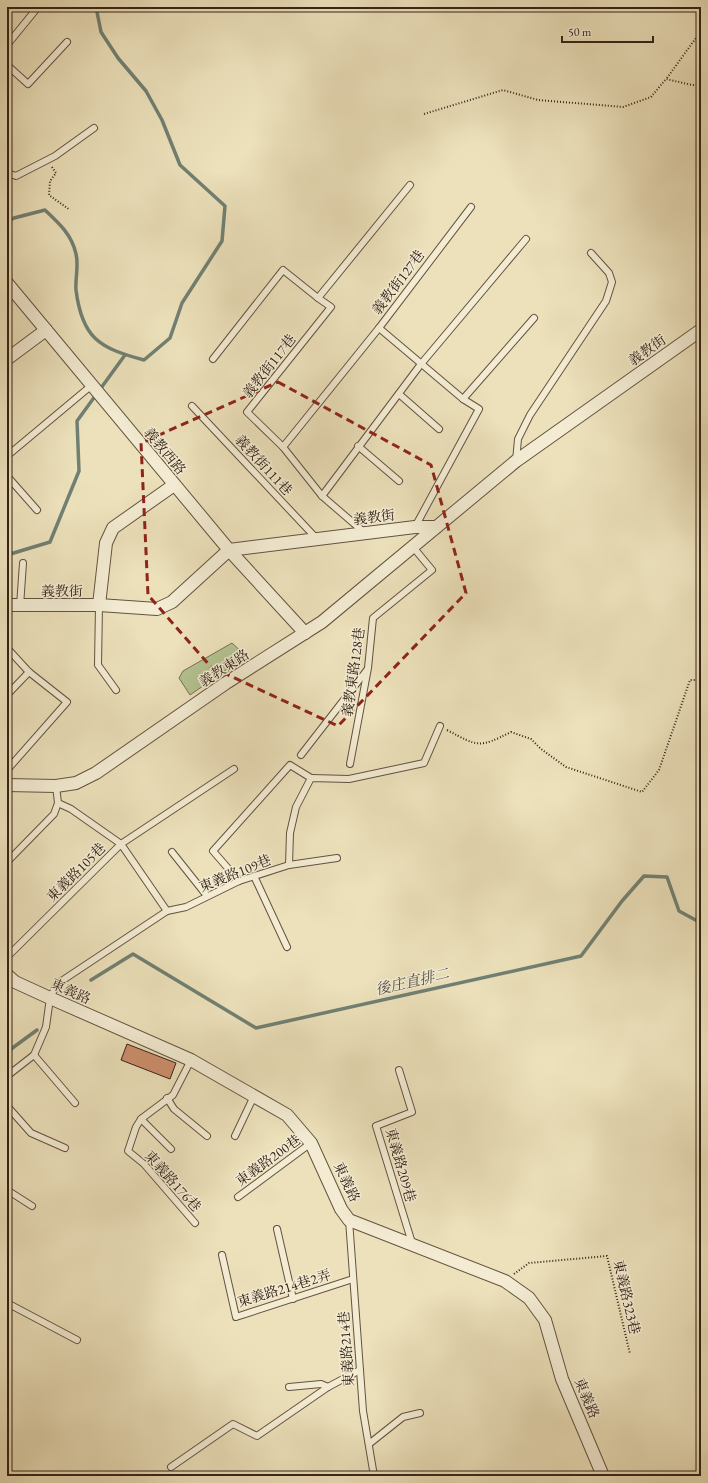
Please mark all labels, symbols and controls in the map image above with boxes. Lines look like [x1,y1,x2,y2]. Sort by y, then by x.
scale bar [562,18,653,44]
text: 50 m [568,24,592,40]
street label: 義教街127巷 [368,246,428,318]
street label: 義教街117巷 [238,330,300,402]
street label: 義教街 [625,331,669,369]
street label: 義教西路 [140,424,190,478]
street label: 義教街111巷 [231,431,297,499]
street label: 義教街 [352,506,396,528]
street label: 義教街 [41,582,83,600]
street label: 義教東路128巷 [338,626,368,718]
street label: 義教東路 [196,645,252,691]
street label: 東義路105巷 [43,839,109,905]
street label: 東義路109巷 [196,850,274,896]
water label: 後庄直排二 [373,963,452,999]
street label: 東義路 [48,974,94,1008]
street label: 東義路209巷 [382,1126,420,1204]
street label: 東義路200巷 [232,1130,304,1190]
street label: 東義路176巷 [141,1147,205,1215]
street label: 東義路 [330,1159,364,1205]
street label: 東義路323巷 [610,1258,644,1336]
street label: 東義路214巷2弄 [235,1265,333,1311]
street label: 東義路214巷 [334,1310,358,1388]
street label: 東義路 [571,1375,603,1421]

